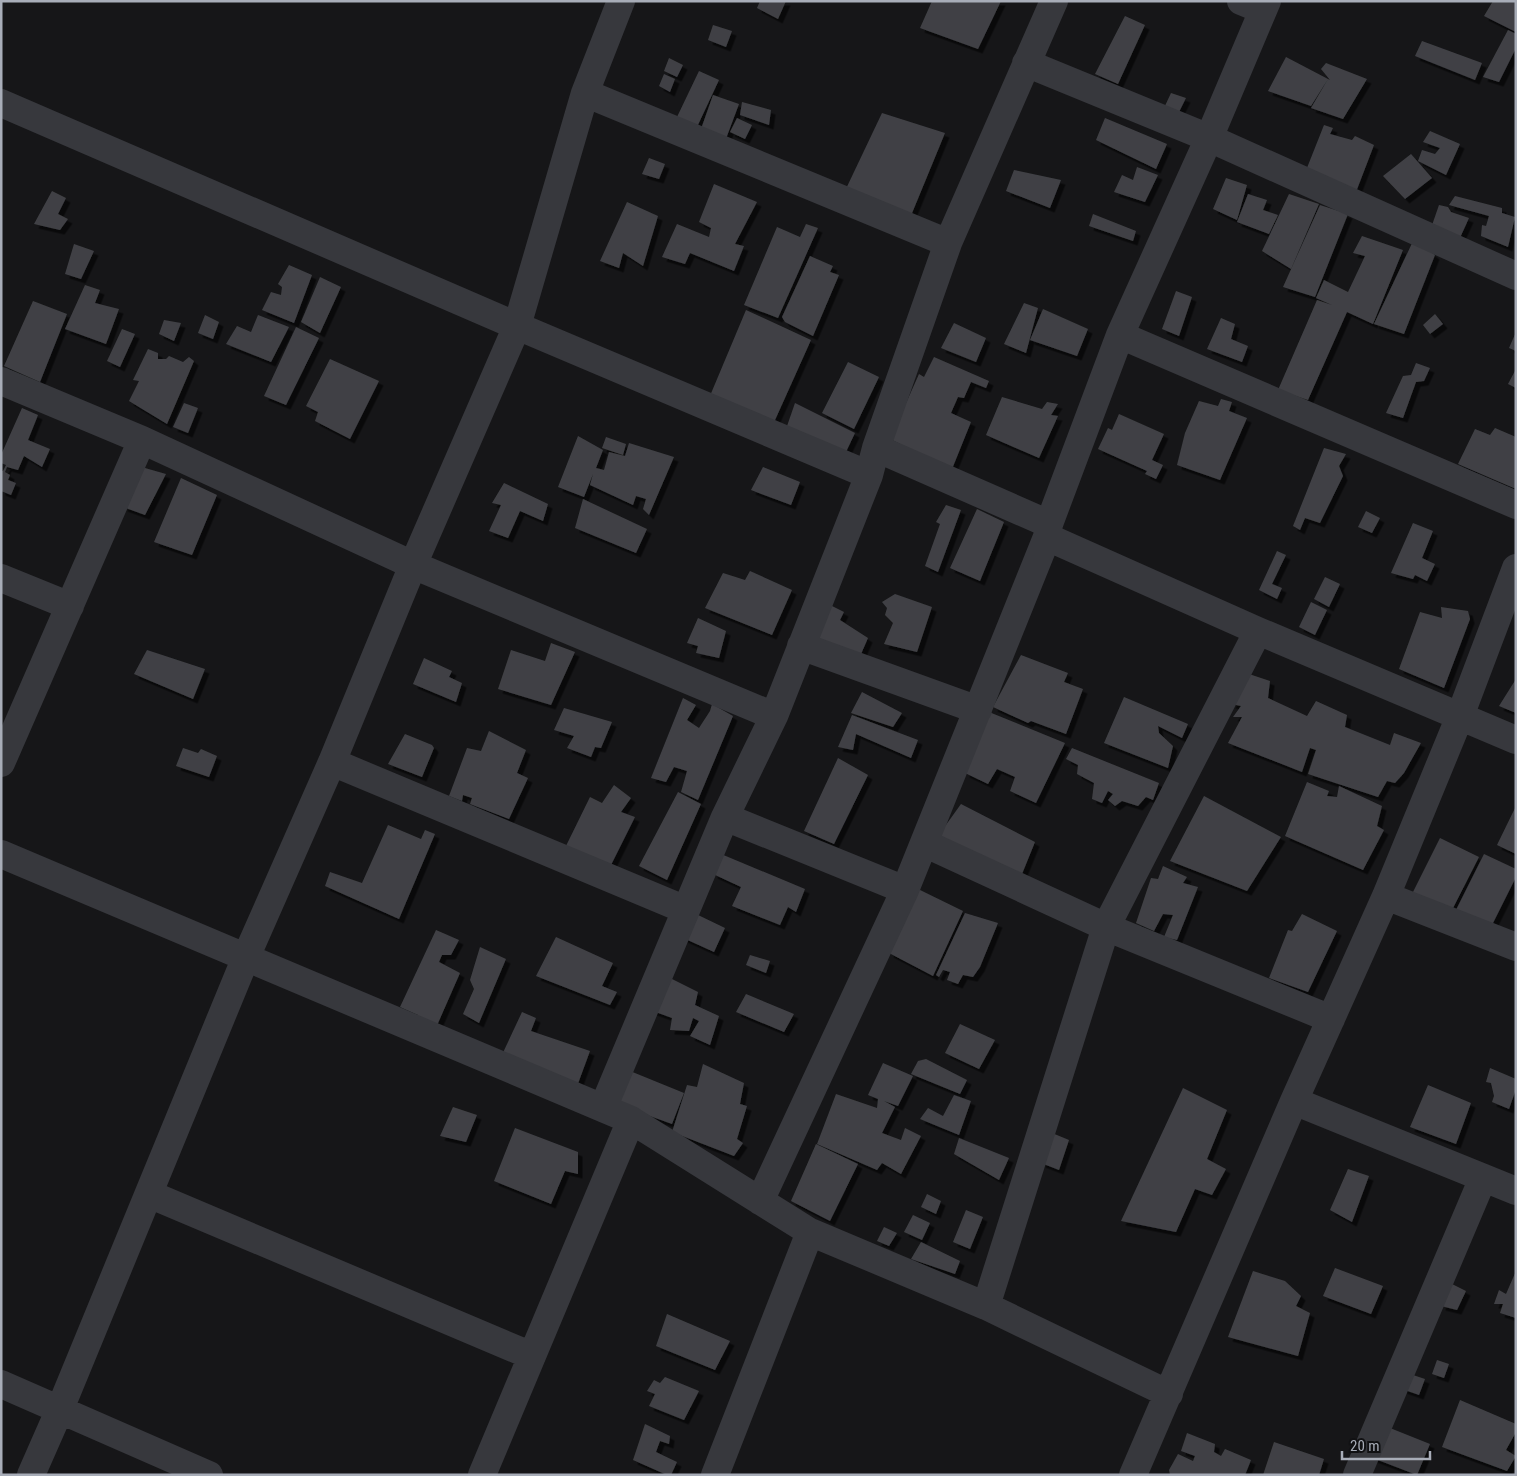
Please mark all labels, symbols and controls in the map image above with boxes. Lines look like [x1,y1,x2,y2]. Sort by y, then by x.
scale bar [1342,1428,1430,1460]
text: 20 m [1350,1437,1380,1455]

